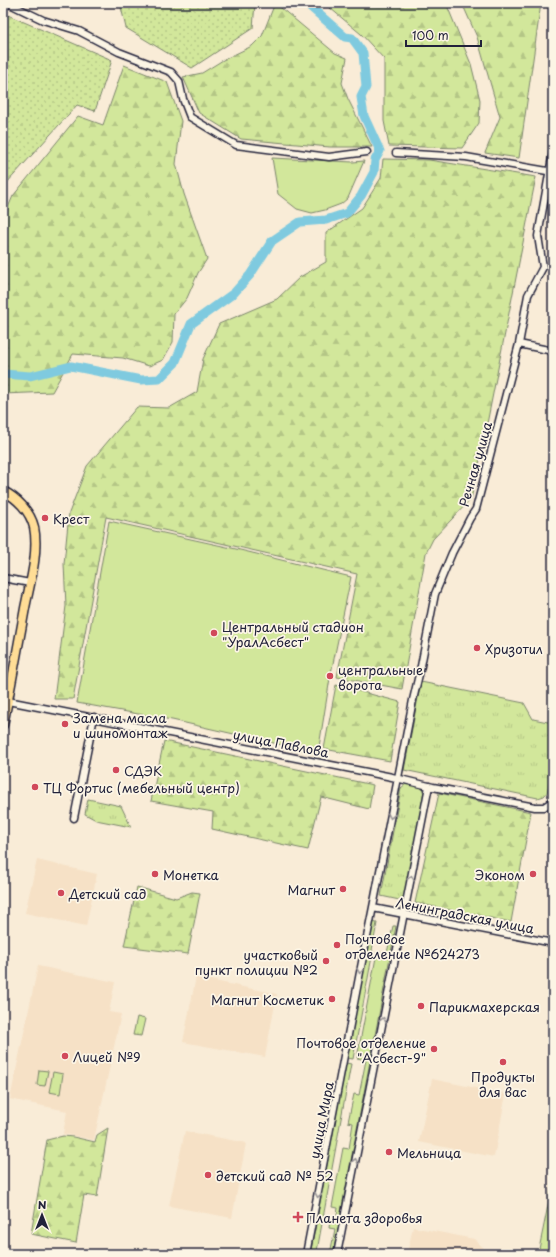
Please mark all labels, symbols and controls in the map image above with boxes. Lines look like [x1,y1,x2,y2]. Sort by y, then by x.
scale bar [406,22,481,48]
text: 100 m [412,26,449,44]
street label: Речная улица [454,418,496,509]
place label: Крест [53,509,90,528]
marker: Крест [40,513,50,523]
place label: Центральный стадион "УралАсбест" [222,617,364,651]
marker: Центральный стадион "УралАсбест" [209,628,219,638]
place label: Хризотил [485,639,543,658]
marker: Хризотил [472,643,482,653]
place label: центральные ворота [338,660,423,694]
marker: центральные ворота [325,671,335,681]
place label: Замена масла и шиномонтаж [73,708,168,742]
marker: Замена масла и шиномонтаж [60,719,70,729]
street label: улица Павлова [231,724,331,762]
place label: СДЭК [124,761,162,780]
marker: СДЭК [111,765,121,775]
place label: ТЦ Фортис (мебельный центр) [43,778,240,797]
marker: ТЦ Фортис (мебельный центр) [30,782,40,792]
one-way arrow [387,813,396,819]
place label: Монетка [163,865,220,884]
place label: Эконом [475,865,525,884]
marker: Монетка [150,869,160,879]
marker: Эконом [528,869,538,879]
one-way arrow [407,875,415,881]
place label: Магнит [287,880,336,899]
place label: Детский сад [68,884,146,903]
marker: Магнит [338,884,348,894]
marker: Детский сад [56,888,66,898]
street label: Ленинградская улица [394,892,537,938]
place label: Почтовое отделение №624273 [345,929,480,963]
marker: Почтовое отделение №624273 [332,940,342,950]
place label: участковый пункт полиции №2 [195,945,318,979]
marker: участковый пункт полиции №2 [321,956,331,966]
one-way arrow [356,968,365,974]
place label: Магнит Косметик [211,990,324,1009]
marker: Магнит Косметик [327,994,337,1004]
place label: Парикмахерская [429,997,540,1016]
marker: Парикмахерская [416,1001,426,1011]
one-way arrow [379,1016,387,1023]
place label: Почтовое отделение "Асбест-9" [296,1033,426,1067]
marker: Почтовое отделение "Асбест-9" [429,1044,439,1054]
place label: Лицей №9 [73,1047,141,1066]
marker: Лицей №9 [60,1051,70,1061]
marker: Продукты для вас [498,1057,508,1067]
place label: Продукты для вас [471,1067,535,1101]
street label: улица Мира [304,1079,338,1160]
place label: Мельница [397,1143,462,1162]
marker: Мельница [384,1147,394,1157]
one-way arrow [351,1158,359,1164]
place label: детский сад № 52 [216,1166,334,1185]
marker: детский сад № 52 [203,1170,213,1180]
one-way arrow [314,1192,322,1198]
north arrow [22,1195,62,1235]
text: N [38,1196,47,1213]
place label: Планета здоровья [306,1208,423,1227]
marker: Планета здоровья [293,1212,303,1222]

